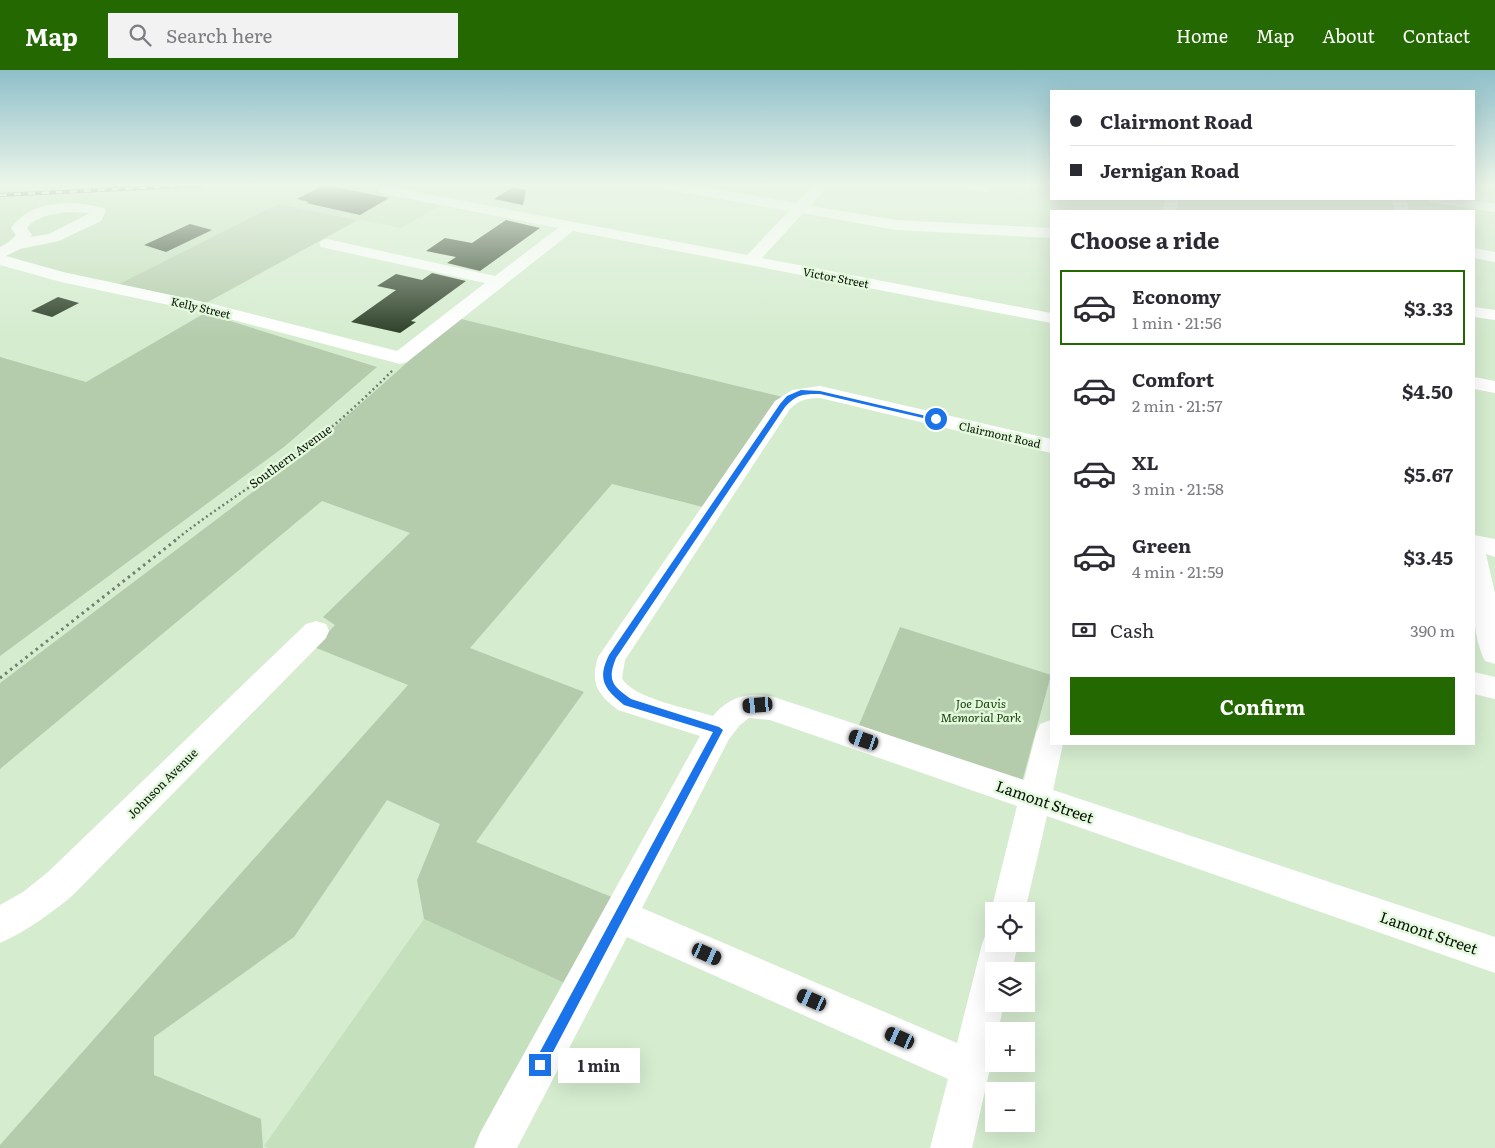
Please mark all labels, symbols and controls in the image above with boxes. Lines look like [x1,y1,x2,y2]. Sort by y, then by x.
search box [108,13,458,58]
text: Map [25,18,78,53]
icon: search [126,21,154,49]
text: Search here [166,21,272,49]
text: Home [1176,22,1228,49]
text: Map [1256,22,1294,49]
text: About [1322,22,1375,49]
text: Contact [1403,22,1470,49]
text: Clairmont Road [1100,107,1253,135]
text: Jernigan Road [1100,156,1240,184]
text: Choose a ride [1070,223,1219,256]
street label: Victor Street [802,263,871,291]
text: Economy [1132,282,1221,310]
icon: car [1072,285,1117,330]
street label: Kelly Street [170,292,233,322]
text: $3.33 [1404,294,1453,322]
text: 1 min · 21:56 [1132,310,1222,334]
text: Comfort [1132,365,1214,393]
icon: car [1072,368,1117,413]
text: $4.50 [1402,377,1453,405]
text: 2 min · 21:57 [1132,393,1223,417]
route start [925,408,947,430]
street label: Clairmont Road [958,417,1043,451]
street label: Southern Avenue [245,420,335,492]
text: XL [1132,448,1159,476]
icon: car [1072,451,1117,496]
text: $5.67 [1404,460,1453,488]
text: 3 min · 21:58 [1132,476,1224,500]
text: Green [1132,531,1191,559]
icon: car [1072,534,1117,579]
text: $3.45 [1404,543,1453,571]
text: 4 min · 21:59 [1132,559,1224,583]
icon: cash [1070,616,1098,644]
text: Cash [1110,616,1154,644]
text: 390 m [1410,618,1455,642]
button: Confirm [1070,677,1455,735]
park label: Joe Davis Memorial Park [941,694,1022,726]
car [742,696,773,714]
car [847,728,880,752]
street label: Johnson Avenue [123,744,201,822]
street label: Lamont Street [993,774,1097,828]
map controls [985,902,1035,1132]
button: locate [985,902,1035,952]
street label: Lamont Street [1377,905,1481,959]
car [690,941,723,967]
button: layers [985,962,1035,1012]
car [795,987,828,1013]
button: + [985,1022,1035,1072]
car [883,1025,916,1051]
callout: 1 min [558,1048,640,1082]
text: 1 min [578,1053,620,1077]
route end [529,1054,551,1076]
button: − [985,1082,1035,1132]

